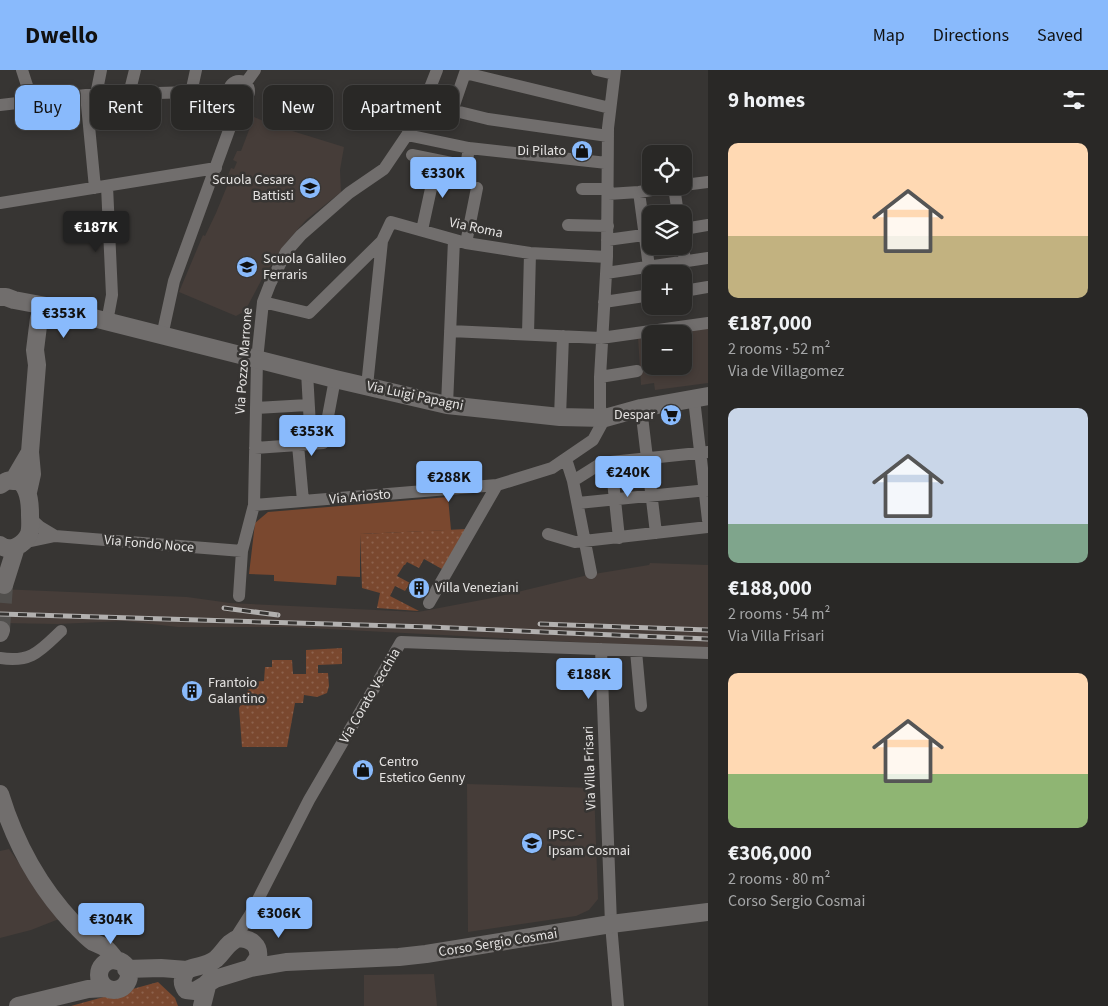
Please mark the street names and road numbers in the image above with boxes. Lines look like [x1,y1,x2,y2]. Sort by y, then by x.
street label: Via Roma [447,213,505,243]
street label: Via Pozzo Marrone [230,307,258,415]
street label: Via Luigi Papagni [365,376,465,416]
street label: Via Ariosto [328,484,392,510]
street label: Via Fondo Noce [103,530,195,558]
street label: Via Corato Vecchia [335,645,405,747]
street label: Via Villa Frisari [579,726,601,810]
street label: Corso Sergio Cosmai [437,924,559,962]

